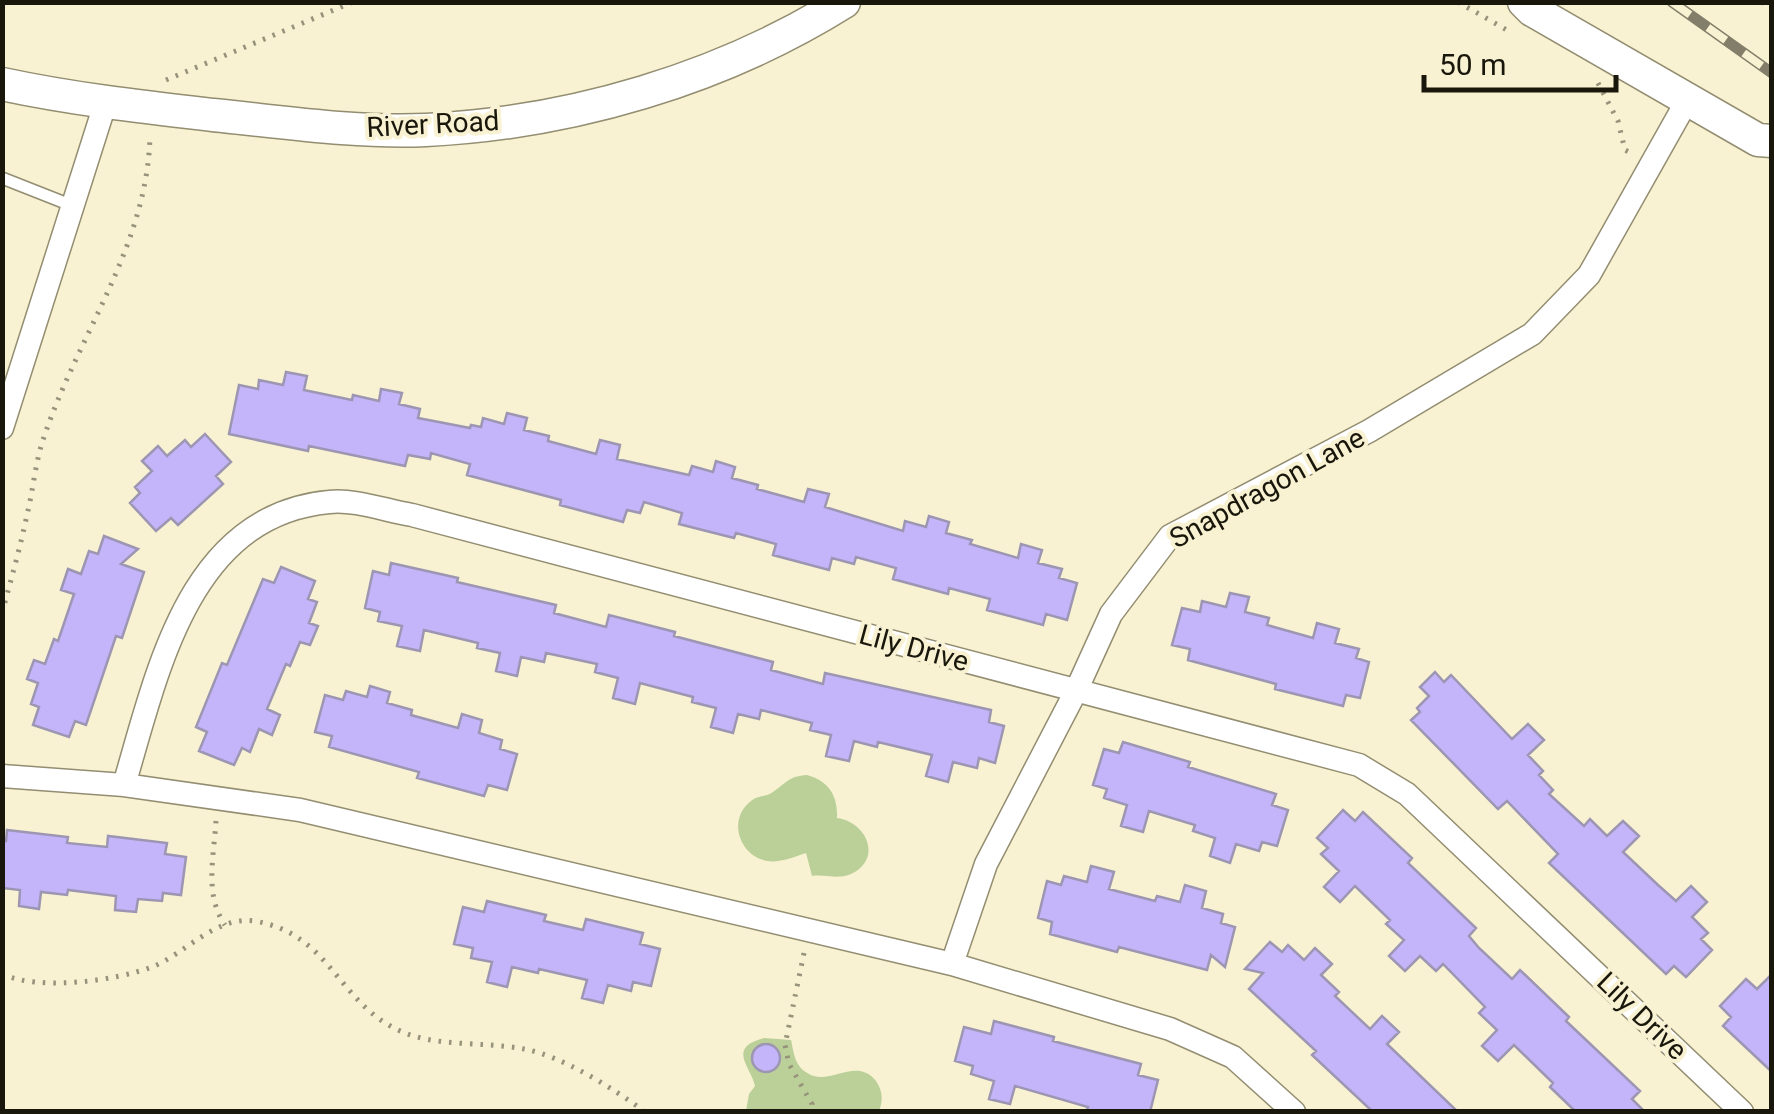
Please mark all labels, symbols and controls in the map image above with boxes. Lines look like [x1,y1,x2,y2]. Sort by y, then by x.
scale bar [1424,30,1616,92]
text: 50 m [1439,47,1506,82]
street label: River Road [366,104,500,144]
street label: Snapdragon Lane [1164,421,1370,555]
street label: Lily Drive [856,618,972,678]
street label: Lily Drive [1590,965,1694,1067]

